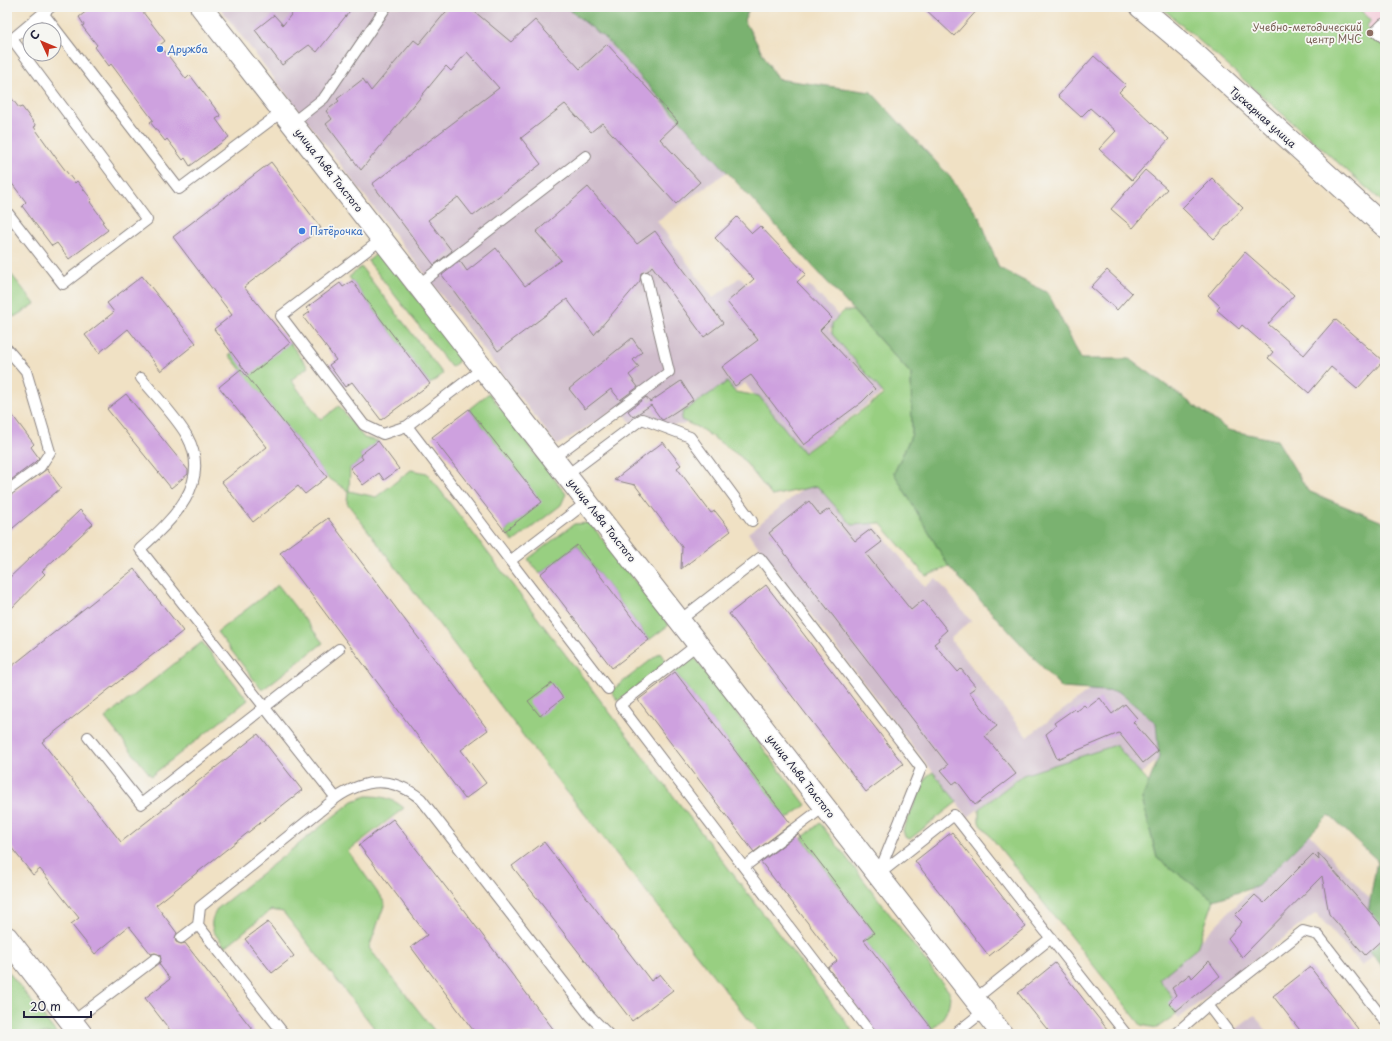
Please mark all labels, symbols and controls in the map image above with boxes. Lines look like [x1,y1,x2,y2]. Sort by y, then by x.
place label: Учебно-методический центр МЧС [1253,19,1362,46]
north arrow [22,22,62,62]
text: С [25,26,43,44]
marker: Учебно-методический центр МЧС [1365,28,1375,38]
place label: Дружба [167,41,208,56]
marker: Дружба [155,44,165,54]
street label: Тускарная улица [1226,83,1300,152]
street label: улица Льва Толстого [292,125,367,215]
place label: Пятёрочка [310,223,364,238]
marker: Пятёрочка [297,226,307,236]
street label: улица Льва Толстого [565,475,640,565]
street label: улица Льва Толстого [764,731,839,821]
scale bar [24,993,91,1019]
text: 20 m [30,997,61,1015]

